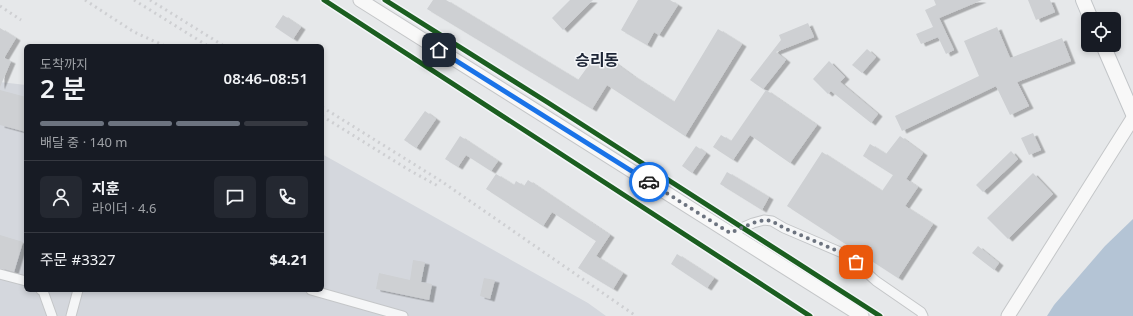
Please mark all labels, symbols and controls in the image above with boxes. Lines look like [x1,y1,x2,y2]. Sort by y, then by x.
map controls [1081,12,1121,52]
button: locate [1081,12,1121,52]
pin [422,33,456,67]
icon: home [428,39,450,61]
district label: 승리동 [575,49,619,71]
text: 도착까지 [40,55,88,73]
text: 08:46–08:51 [224,68,308,88]
text: 2 분 [40,70,86,106]
text: 배달 중 · 140 m [40,133,127,151]
courier [629,162,669,202]
icon: car [638,171,660,193]
button: person [40,176,82,218]
button: chat [214,176,256,218]
button: phone [266,176,308,218]
text: 지훈 [92,178,120,198]
text: 라이더 · 4.6 [92,199,156,217]
pin [839,245,873,279]
text: 주문 #3327 [40,249,116,269]
text: $4.21 [269,249,308,269]
icon: bag [845,251,867,273]

